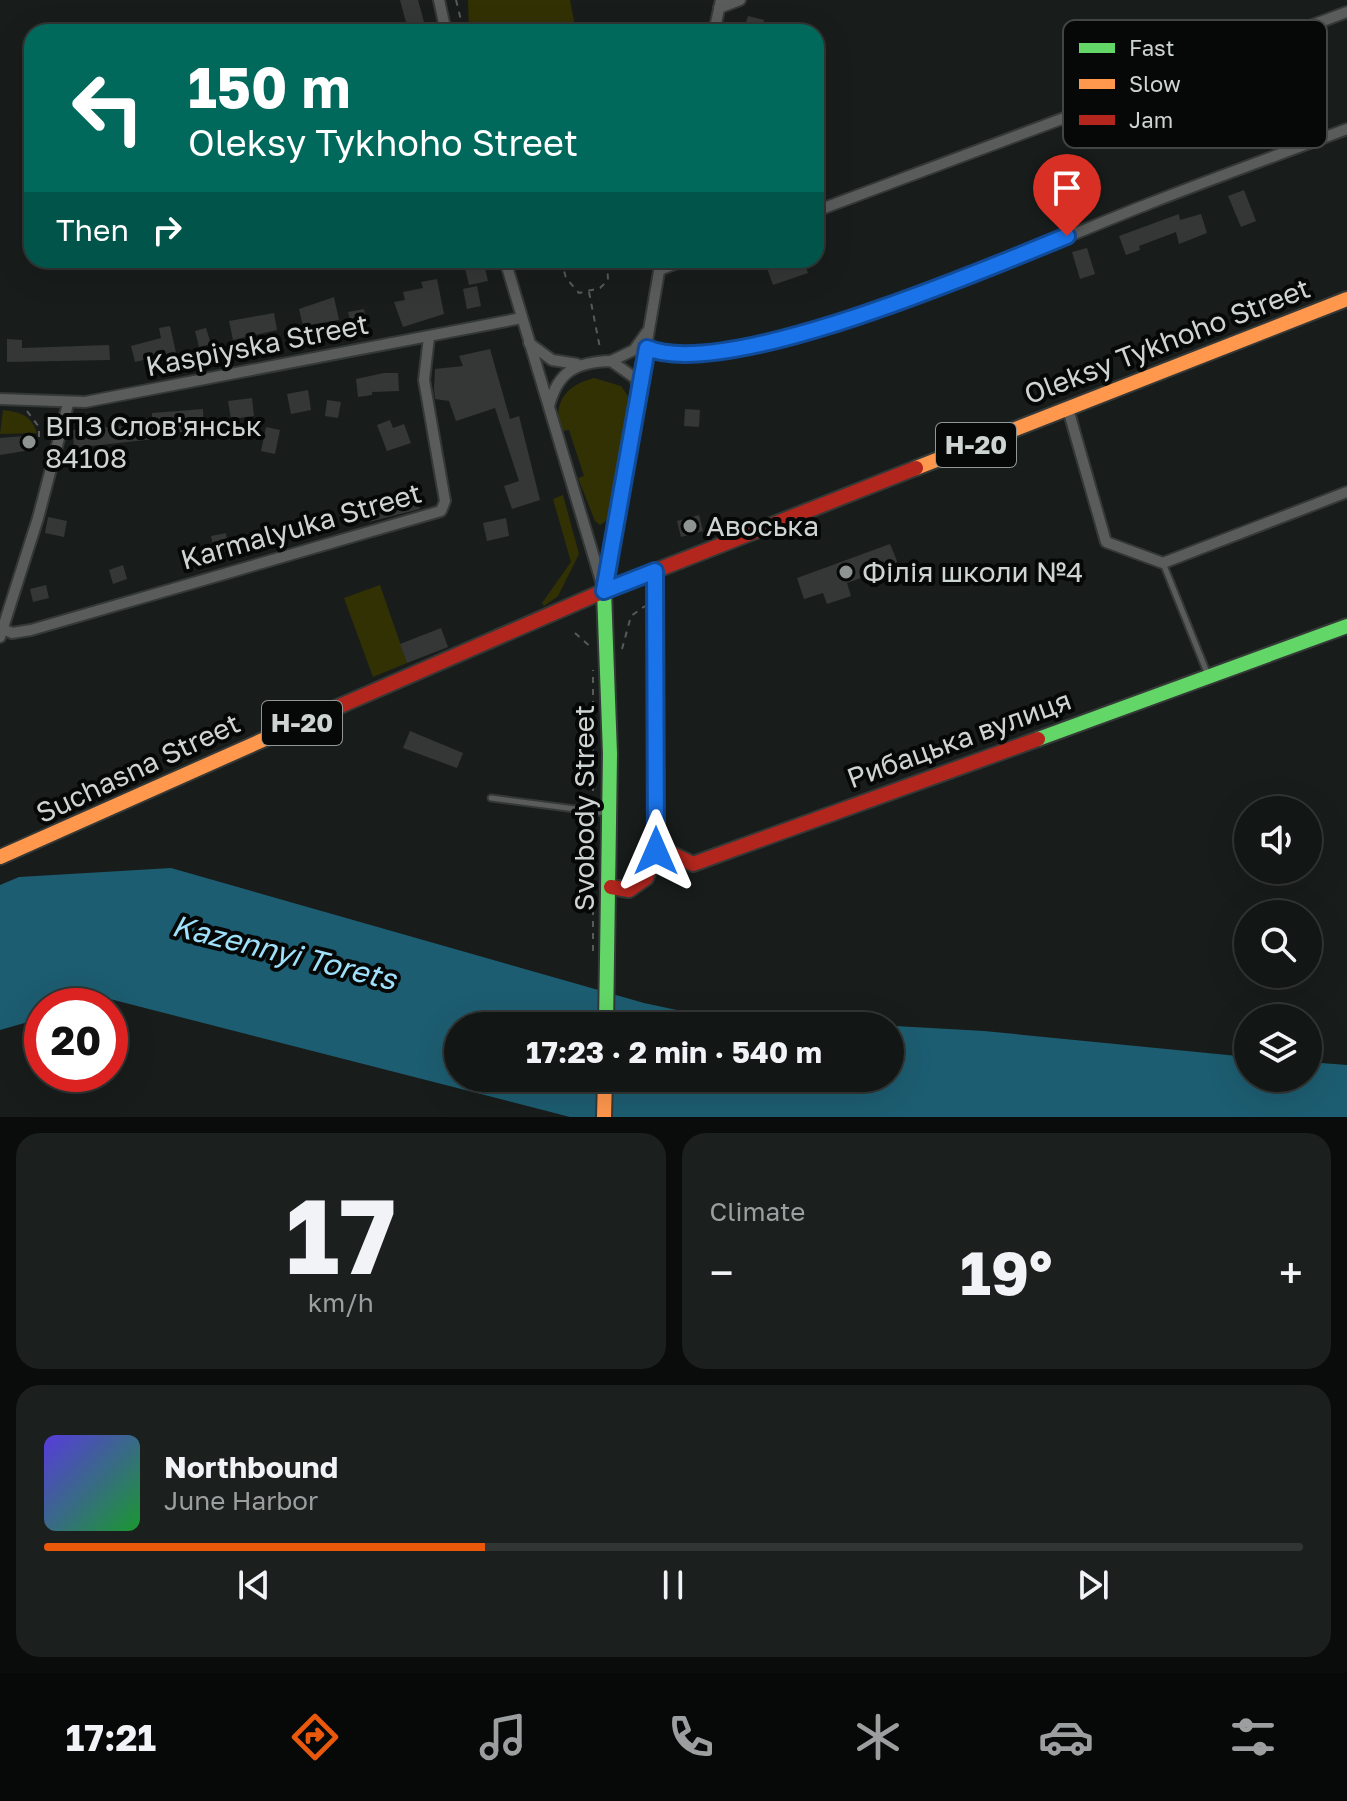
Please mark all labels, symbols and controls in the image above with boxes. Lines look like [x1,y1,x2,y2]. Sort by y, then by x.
legend [1063,20,1327,148]
text: Fast [1129,34,1175,61]
text: 150 m [188,53,350,120]
icon: left [56,56,160,160]
text: Slow [1129,70,1181,97]
text: Jam [1129,106,1173,133]
text: Oleksy Tykhoho Street [188,121,578,164]
pin [1033,154,1101,236]
icon: arrive [1045,166,1089,210]
icon: right [145,208,189,252]
text: Then [56,212,129,248]
street label: Oleksy Tykhoho Street [1019,271,1314,410]
street label: Kaspiyska Street [143,307,371,382]
place label: ВПЗ Слов'янськ 84108 [45,409,262,474]
road number: Н-20 [936,423,1016,467]
marker: ВПЗ Слов'янськ 84108 [20,433,38,451]
street label: Karmalyuka Street [177,475,425,576]
place label: Авоська [706,509,819,542]
marker: Авоська [681,517,699,535]
place label: Філія школи №4 [862,555,1083,588]
marker: Філія школи №4 [837,563,855,581]
street label: Рибацька вулиця [842,683,1075,794]
road number: Н-20 [262,701,342,745]
street label: Svobody Street [567,705,600,911]
street label: Suchasna Street [31,706,245,829]
map controls [1234,796,1322,1092]
button: sound [1234,796,1322,884]
position arrow [614,809,698,893]
button: search [1234,900,1322,988]
water label: Kazennyi Torets [169,907,401,997]
speed limit sign: 20 [24,988,128,1092]
button: layers [1234,1004,1322,1092]
text: 17:23 · 2 min · 540 m [526,1034,822,1070]
text: 17 [286,1172,396,1297]
text: Climate [710,1196,805,1227]
text: 19° [960,1236,1052,1308]
text: − [710,1246,734,1299]
text: + [1279,1246,1303,1299]
text: km/h [308,1287,374,1318]
text: Northbound [164,1449,338,1485]
text: June Harbor [164,1485,318,1516]
icon: previous [232,1563,276,1607]
icon: pause [651,1563,695,1607]
icon: next [1071,1563,1115,1607]
icon: directions [287,1709,343,1765]
icon: music [475,1709,531,1765]
icon: phone [663,1709,719,1765]
icon: climate [850,1709,906,1765]
icon: car [1038,1709,1094,1765]
icon: filters [1225,1709,1281,1765]
text: 17:21 [66,1716,156,1759]

